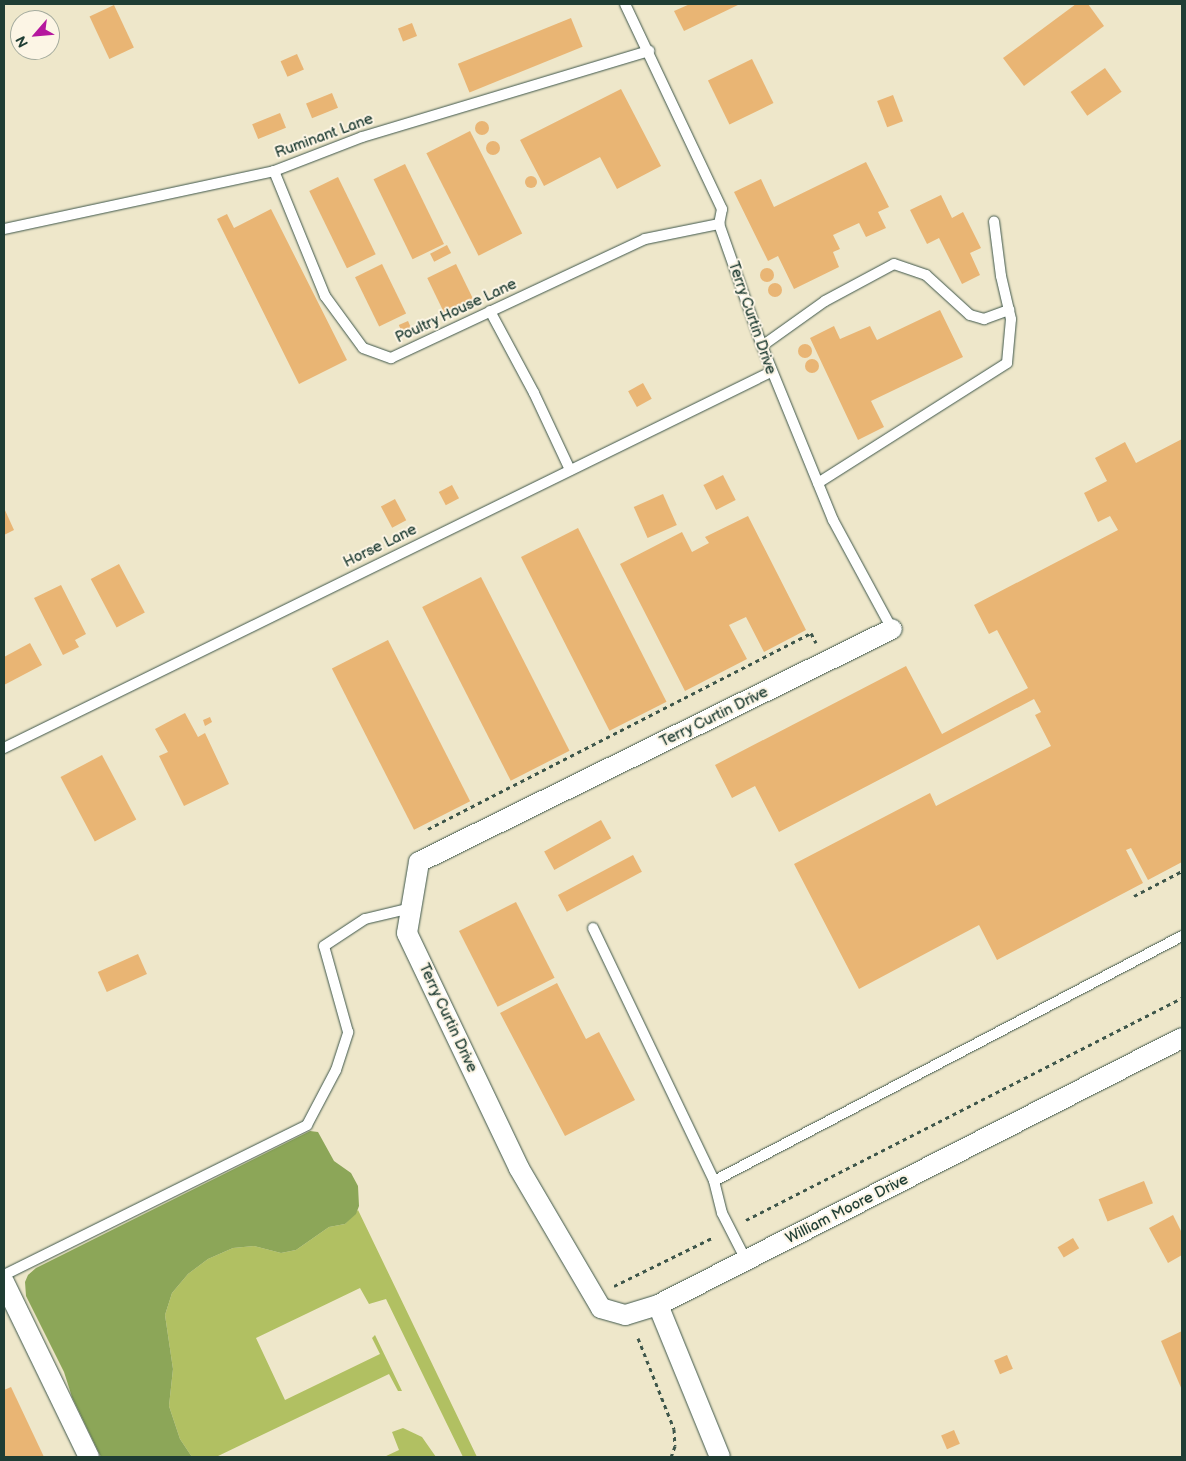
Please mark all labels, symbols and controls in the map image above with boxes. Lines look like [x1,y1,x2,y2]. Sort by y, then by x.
north arrow [10,10,60,60]
text: N [12,33,32,50]
street label: Ruminant Lane [273,110,375,162]
street label: Terry Curtin Drive [724,259,780,377]
street label: Poultry House Lane [392,275,520,347]
street label: Horse Lane [340,521,420,571]
street label: Terry Curtin Drive [656,683,772,751]
street label: Terry Curtin Drive [415,960,481,1076]
street label: William Moore Drive [783,1170,911,1248]

